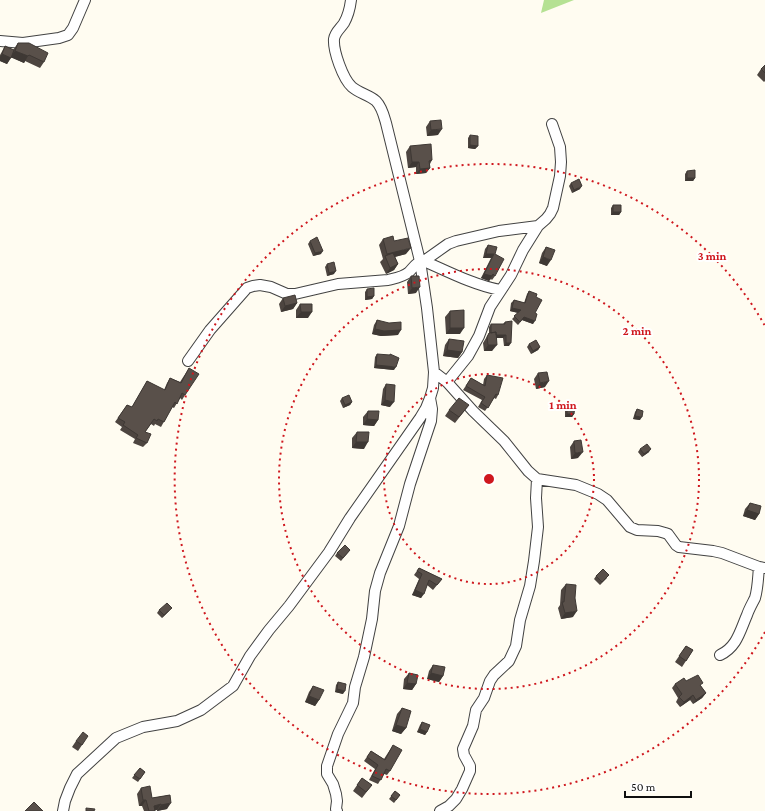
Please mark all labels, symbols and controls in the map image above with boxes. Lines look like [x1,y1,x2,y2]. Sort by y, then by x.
text: 3 min [698,249,726,263]
text: 2 min [623,324,652,338]
text: 1 min [549,398,577,412]
centre of rings [482,472,496,486]
scale bar [625,773,691,799]
text: 50 m [631,780,656,794]

